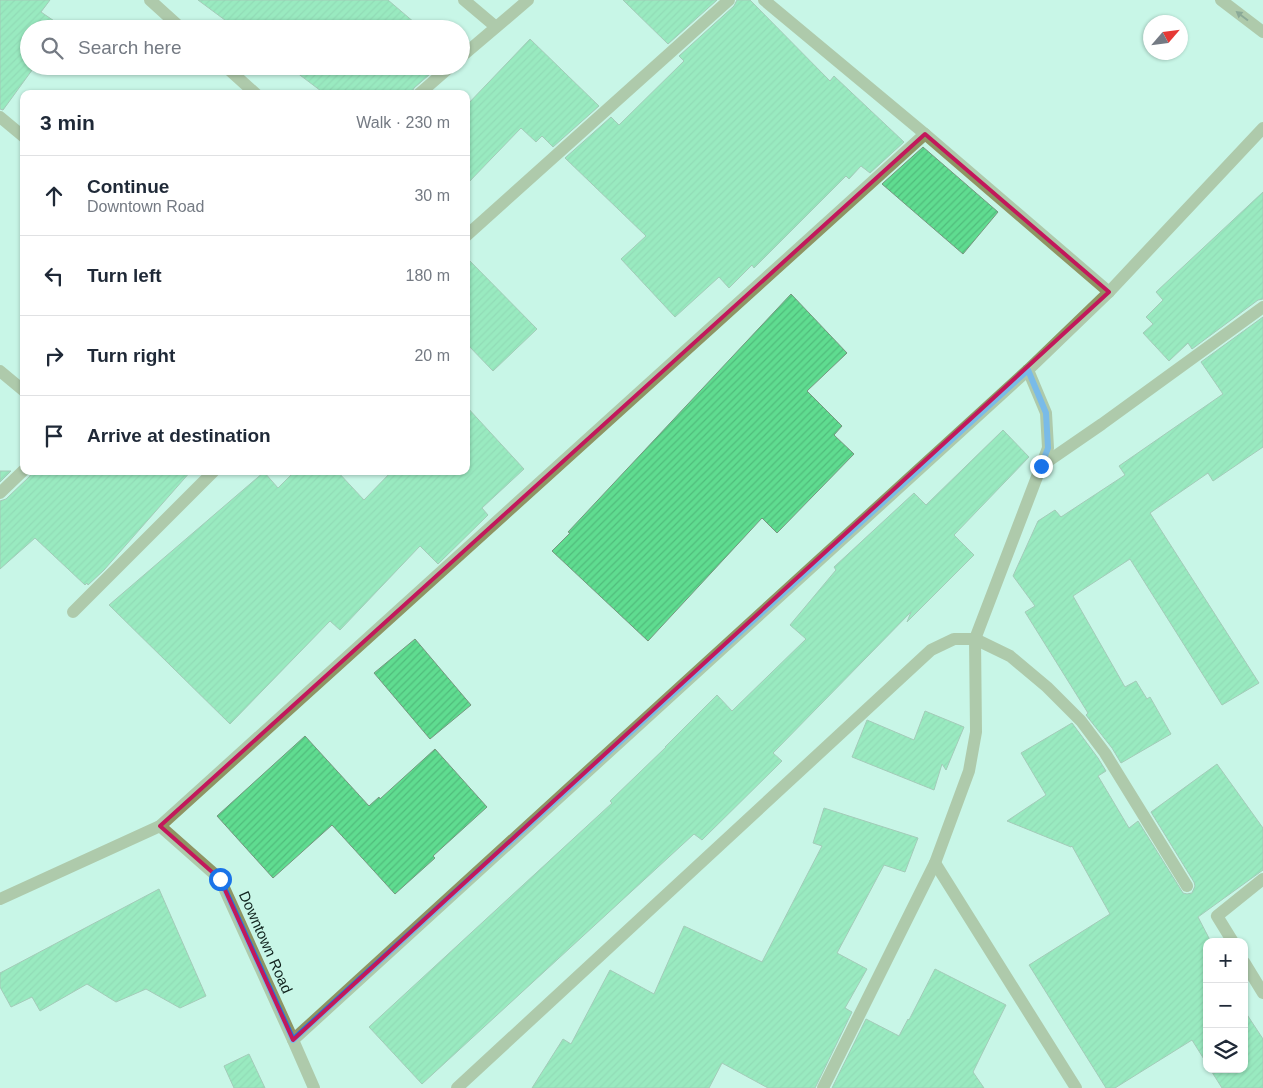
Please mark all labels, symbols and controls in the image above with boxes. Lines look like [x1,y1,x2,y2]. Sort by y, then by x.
one-way arrow [1235,11,1249,21]
north arrow [1143,15,1188,60]
search box [20,20,470,75]
icon: search [38,34,66,62]
text: Search here [78,37,182,58]
text: 3 min [40,111,95,134]
text: Walk · 230 m [356,114,450,131]
text: Continue [87,176,169,197]
icon: ahead [40,182,68,210]
text: 30 m [414,187,450,204]
text: Downtown Road [87,198,204,215]
icon: left [40,262,68,290]
text: Turn left [87,265,162,286]
text: 180 m [406,267,450,284]
icon: right [40,342,68,370]
text: Turn right [87,345,175,366]
text: 20 m [414,347,450,364]
icon: arrive [40,422,68,450]
text: Arrive at destination [87,425,271,446]
route end [1030,455,1053,478]
route start [209,868,232,891]
street label: Downtown Road [236,888,296,996]
map controls [1203,938,1248,1073]
button: + [1203,938,1248,983]
button: − [1203,983,1248,1028]
button: layers [1203,1028,1248,1073]

